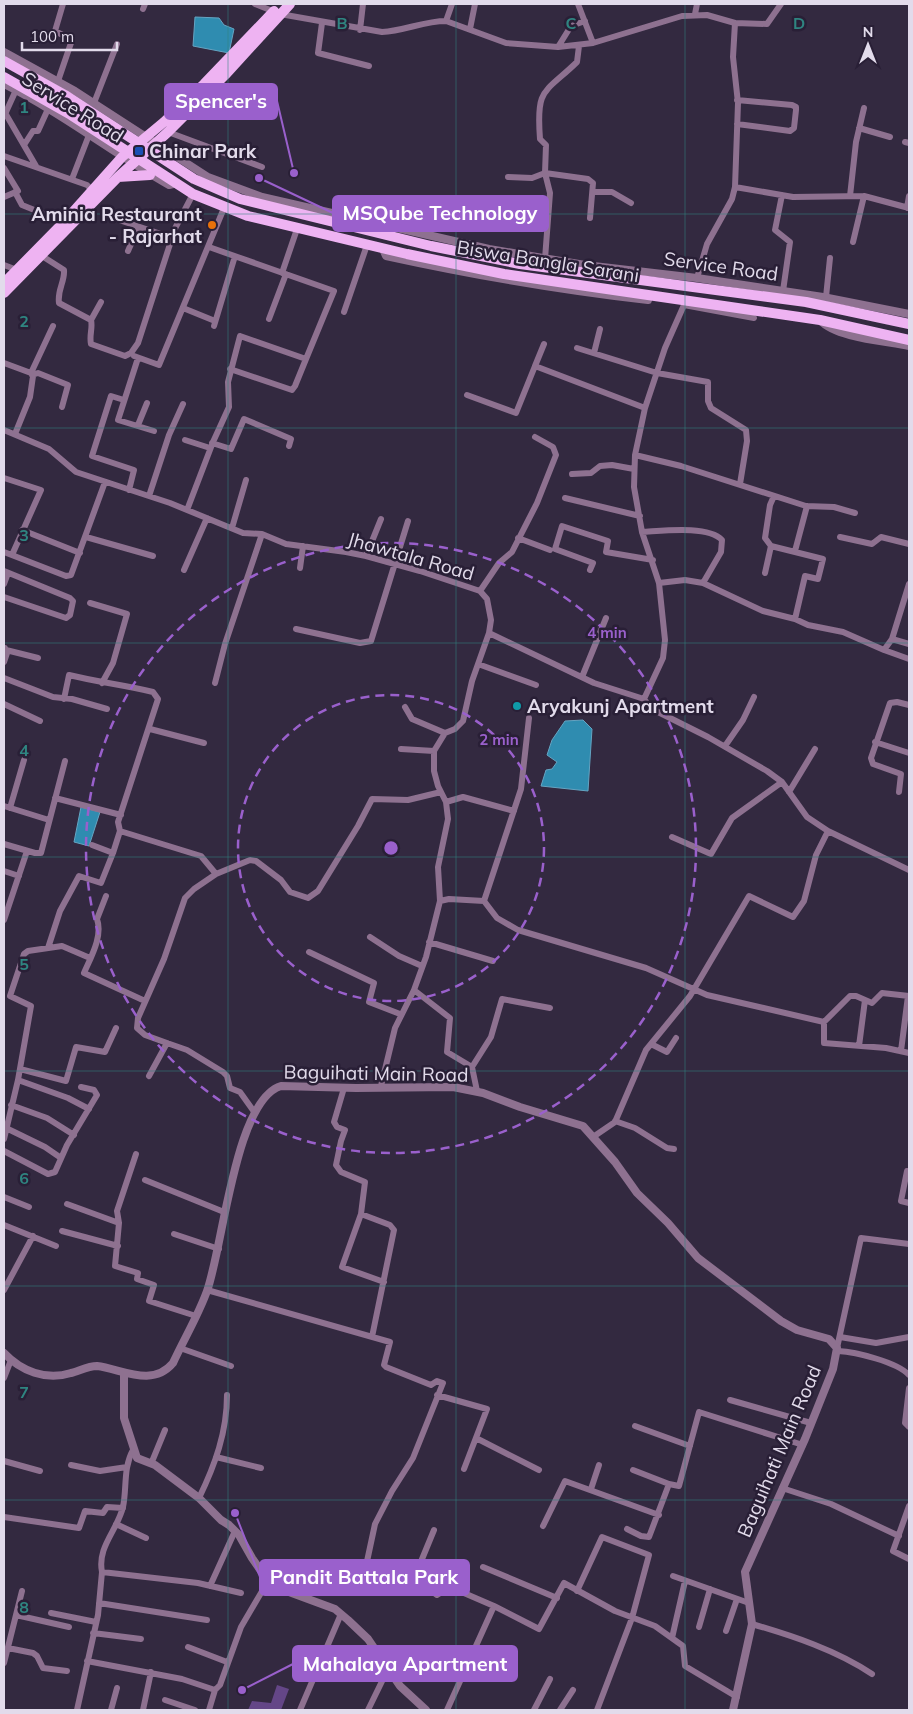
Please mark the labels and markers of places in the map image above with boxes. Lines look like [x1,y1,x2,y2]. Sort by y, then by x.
callout: Spencer's [165,84,277,119]
place label: Chinar Park [149,139,257,163]
marker: Chinar Park [133,145,145,157]
callout: MSQube Technology [333,196,548,231]
place label: Aminia Restaurant - Rajarhat [31,202,202,248]
marker: Aminia Restaurant - Rajarhat [206,219,218,231]
place label: Aryakunj Apartment [527,694,714,718]
marker: Aryakunj Apartment [511,700,523,712]
centre of rings [382,839,400,857]
callout: Pandit Battala Park [260,1560,469,1595]
callout: Mahalaya Apartment [293,1646,517,1681]

